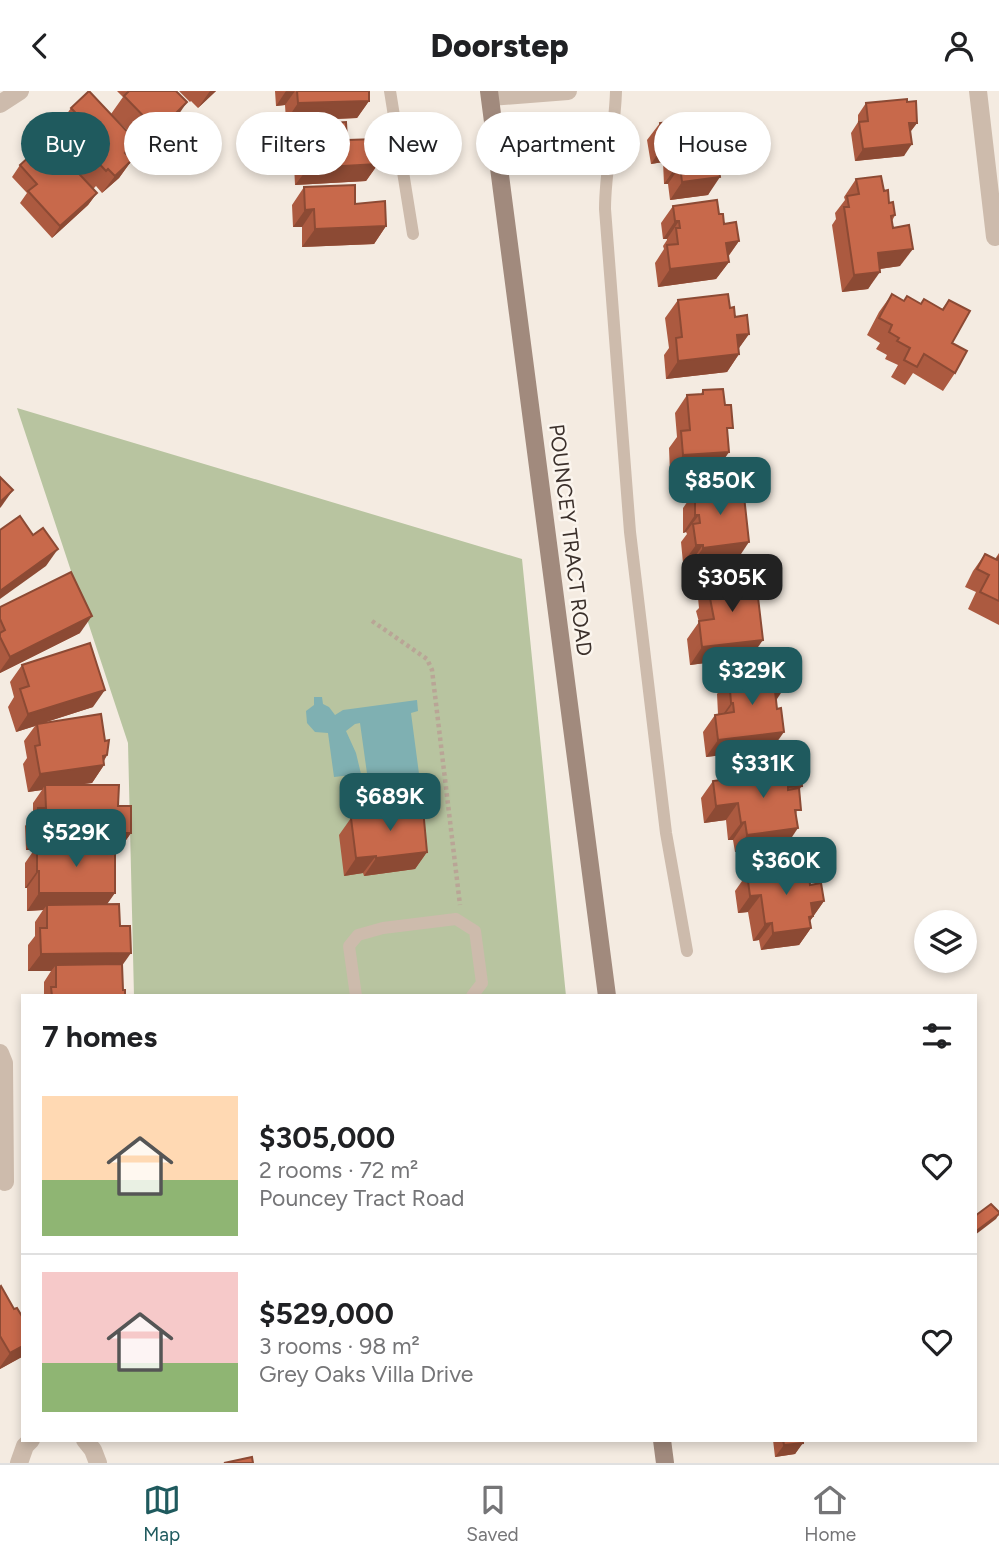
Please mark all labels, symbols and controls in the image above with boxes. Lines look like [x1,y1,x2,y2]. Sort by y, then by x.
icon: back [21,27,59,65]
text: Doorstep [430,27,569,65]
icon: person [940,27,978,65]
chip: Buy [21,112,110,175]
chip: Rent [124,112,222,175]
chip: Filters [236,112,350,175]
chip: New [364,112,462,175]
chip: Apartment [476,112,640,175]
chip: House [654,112,771,175]
street label: POUNCEY TRACT ROAD [544,423,598,657]
pin: $850K [671,457,769,517]
text: $850K [685,466,755,494]
pin: $305K [683,554,781,614]
text: $305K [697,563,767,591]
pin: $329K [703,647,801,707]
text: $329K [718,656,786,684]
pin: $331K [714,741,812,800]
text: $331K [731,749,795,777]
pin: $689K [341,773,439,833]
text: $689K [356,782,424,810]
pin: $529K [27,809,125,869]
text: $529K [42,818,110,846]
pin: $360K [737,837,835,897]
text: $360K [751,846,821,874]
map controls [914,910,977,973]
button: layers [914,910,977,973]
icon: filters [918,1017,956,1055]
text: 7 homes [42,1018,157,1055]
text: $305,000 [259,1119,395,1156]
icon: home [98,1124,182,1208]
icon: heart [918,1147,956,1185]
text: 2 rooms · 72 m² [259,1156,418,1184]
text: Pouncey Tract Road [259,1184,464,1212]
text: $529,000 [259,1295,394,1332]
icon: home [98,1300,182,1384]
icon: heart [918,1323,956,1361]
text: 3 rooms · 98 m² [259,1332,420,1360]
text: Grey Oaks Villa Drive [259,1360,473,1388]
tab: Map [143,1481,181,1546]
tab: Saved [466,1481,519,1546]
tab: Home [804,1481,856,1546]

